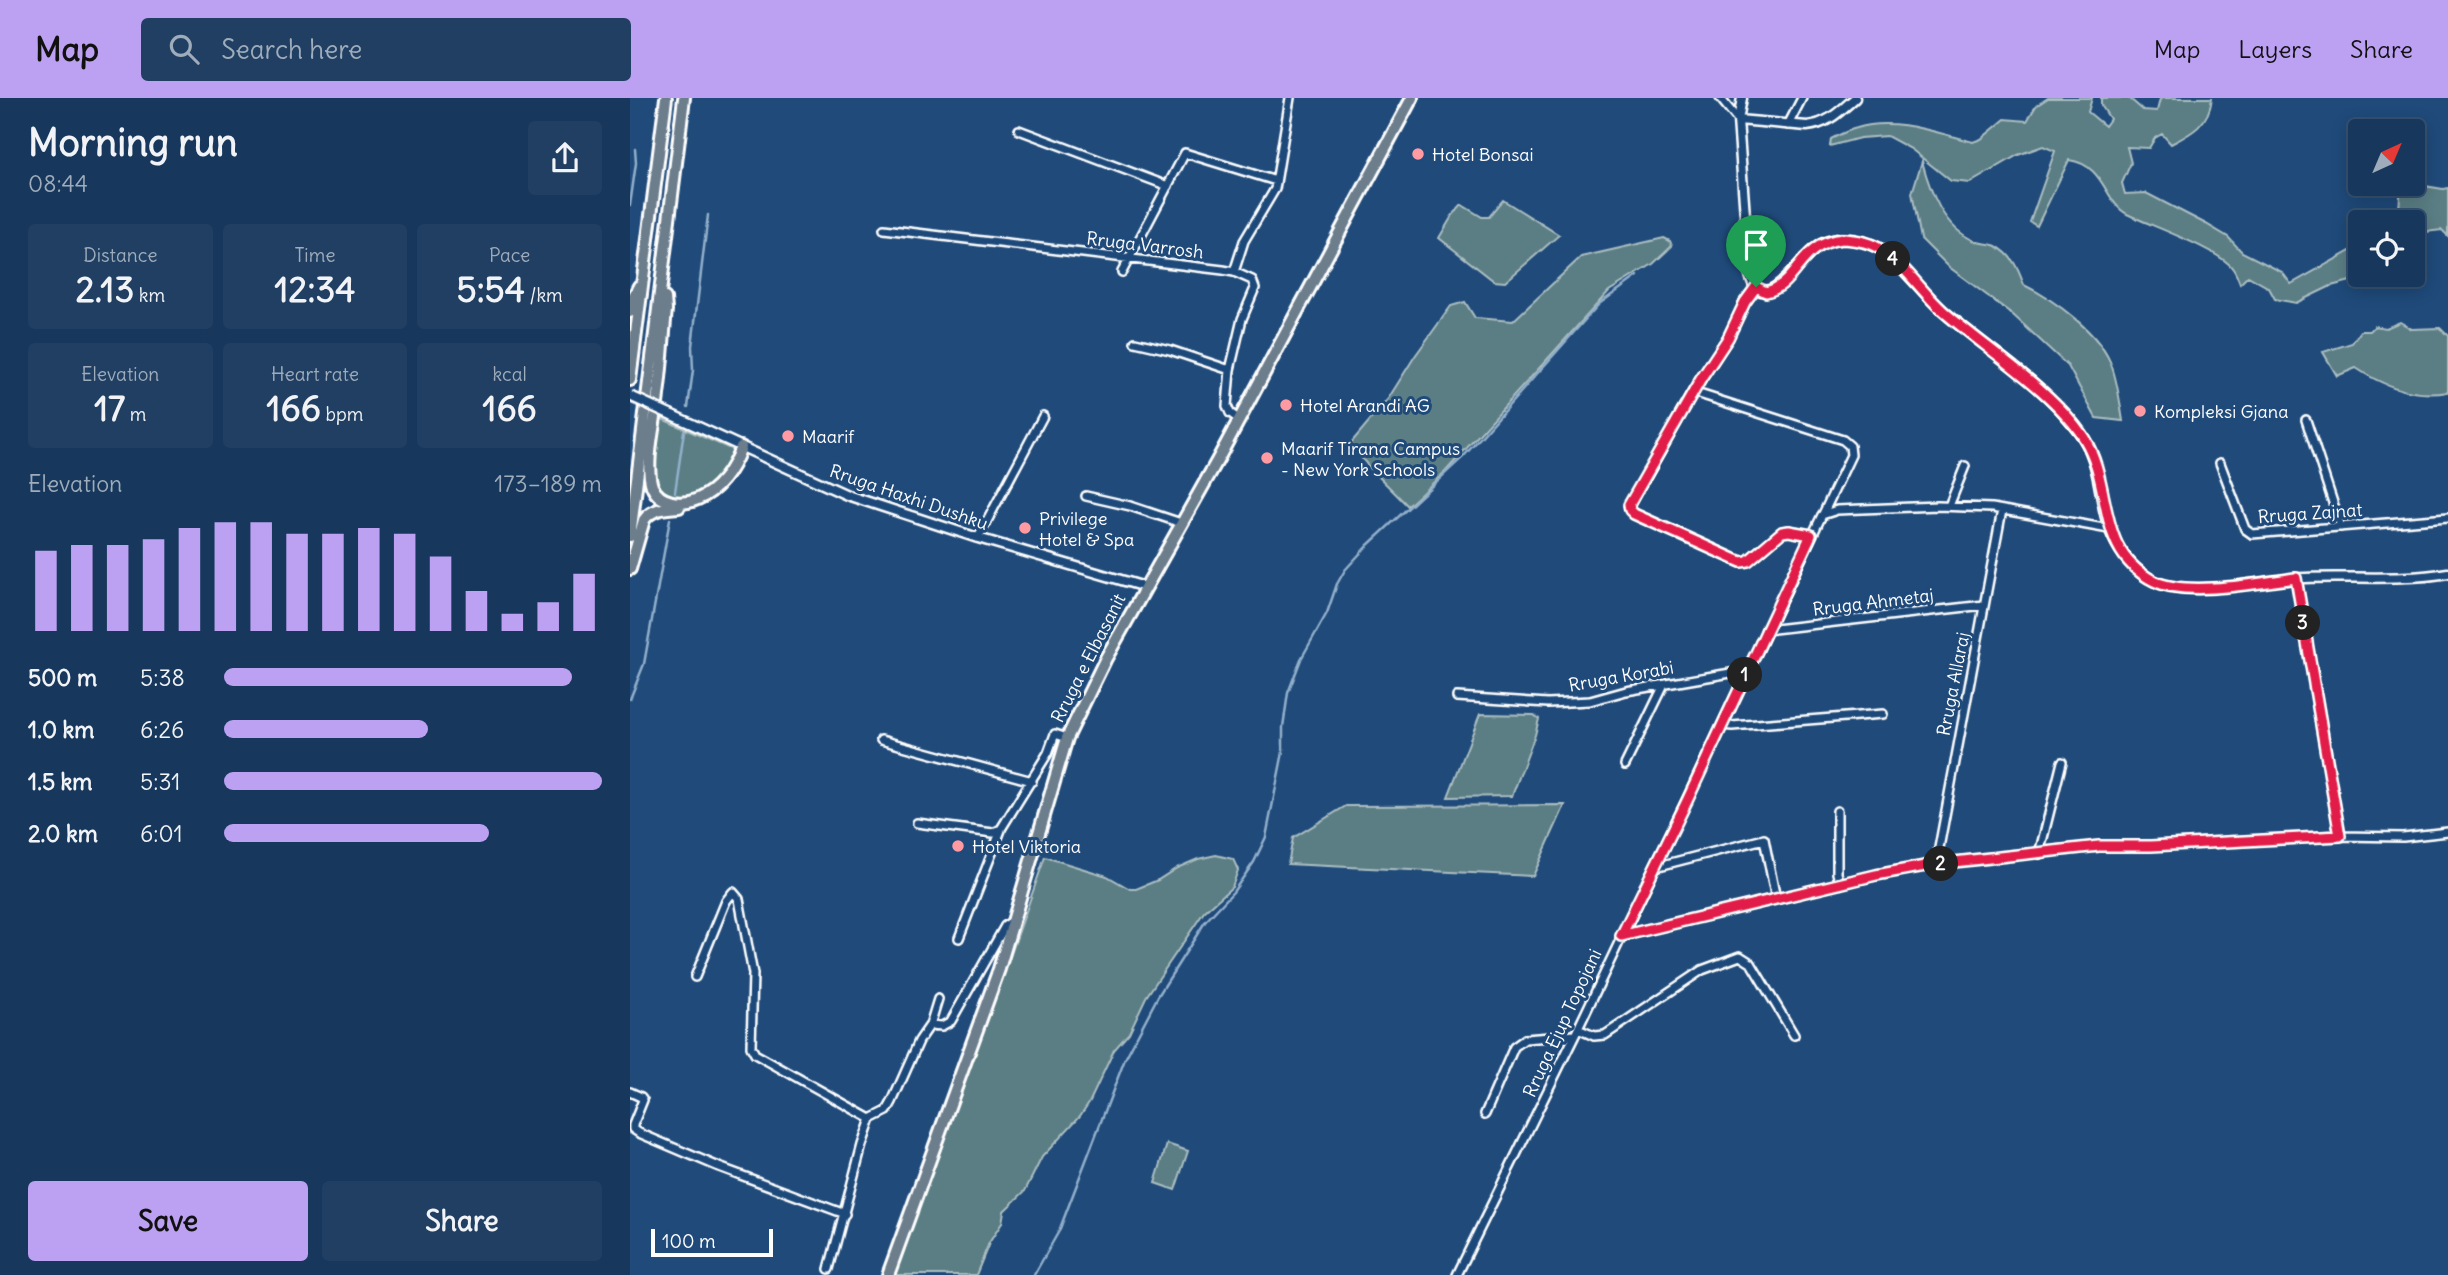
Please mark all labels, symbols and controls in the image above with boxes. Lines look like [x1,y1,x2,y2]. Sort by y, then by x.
search box [141,18,631,81]
text: Map [35,28,99,70]
icon: search [165,30,203,68]
text: Search here [221,33,362,66]
text: Map [2154,34,2200,64]
text: Layers [2238,34,2312,64]
text: Share [2350,34,2413,64]
text: Morning run [28,119,238,166]
north arrow [2348,119,2426,196]
map controls [2348,119,2425,287]
button: share [528,121,602,195]
place label: Hotel Bonsai [1432,143,1534,166]
marker: Hotel Bonsai [1410,146,1426,162]
text: 08:44 [28,169,88,198]
button: locate [2348,210,2425,287]
pin [1726,215,1786,287]
street label: Rruga Varrosh [1085,226,1205,264]
icon: arrive [1737,226,1775,264]
pin: 4 [1876,242,1910,276]
text: Distance [83,243,157,267]
text: Time [294,243,336,267]
text: Pace [489,243,530,267]
text: 4 [1887,246,1898,270]
text: 2.13 [75,267,134,311]
text: 12:34 [274,267,356,311]
text: 5:54 [457,267,525,311]
text: km [134,283,165,307]
text: /km [525,283,563,307]
text: Elevation [81,362,159,386]
text: Heart rate [271,362,359,386]
text: kcal [493,362,527,386]
text: 17 [94,386,125,430]
text: 166 [267,386,321,430]
text: 166 [483,386,537,430]
place label: Hotel Arandi AG [1300,394,1430,417]
marker: Hotel Arandi AG [1278,397,1294,413]
place label: Kompleksi Gjana [2154,400,2289,423]
text: m [125,402,146,426]
text: bpm [321,402,363,426]
marker: Kompleksi Gjana [2132,403,2148,419]
place label: Maarif [802,425,855,448]
marker: Maarif [780,428,796,444]
place label: Maarif Tirana Campus - New York Schools [1281,437,1460,481]
marker: Maarif Tirana Campus - New York Schools [1259,450,1275,466]
street label: Rruga Haxhi Dushku [827,459,991,535]
text: Elevation [28,469,122,498]
text: 173–189 m [494,469,602,498]
street label: Rruga Zajnat [2257,498,2363,528]
place label: Privilege Hotel & Spa [1039,507,1134,551]
marker: Privilege Hotel & Spa [1017,520,1033,536]
street label: Rruga Ahmetaj [1811,583,1935,621]
street label: Rruga e Elbasanit [1046,590,1130,726]
pin: 3 [2286,606,2320,640]
text: 3 [2297,610,2308,634]
street label: Rruga Allaraj [1932,630,1974,738]
street label: Rruga Korabi [1567,655,1675,697]
pin: 1 [1728,658,1762,692]
text: 1 [1741,662,1748,686]
text: 500 m [28,663,97,692]
text: 5:38 [140,663,185,692]
text: 1.0 km [28,715,94,744]
text: 6:26 [140,715,184,744]
text: 1.5 km [28,767,93,796]
text: 5:31 [140,767,180,796]
text: 2.0 km [28,819,98,848]
text: 6:01 [140,819,183,848]
place label: Hotel Viktoria [972,835,1081,858]
marker: Hotel Viktoria [950,838,966,854]
pin: 2 [1924,846,1958,882]
text: 2 [1935,851,1946,875]
street label: Rruga Ejup Topojani [1518,945,1606,1101]
button: Save [28,1181,308,1261]
button: Share [322,1181,602,1261]
scale bar [651,1226,774,1258]
text: 100 m [662,1229,716,1253]

